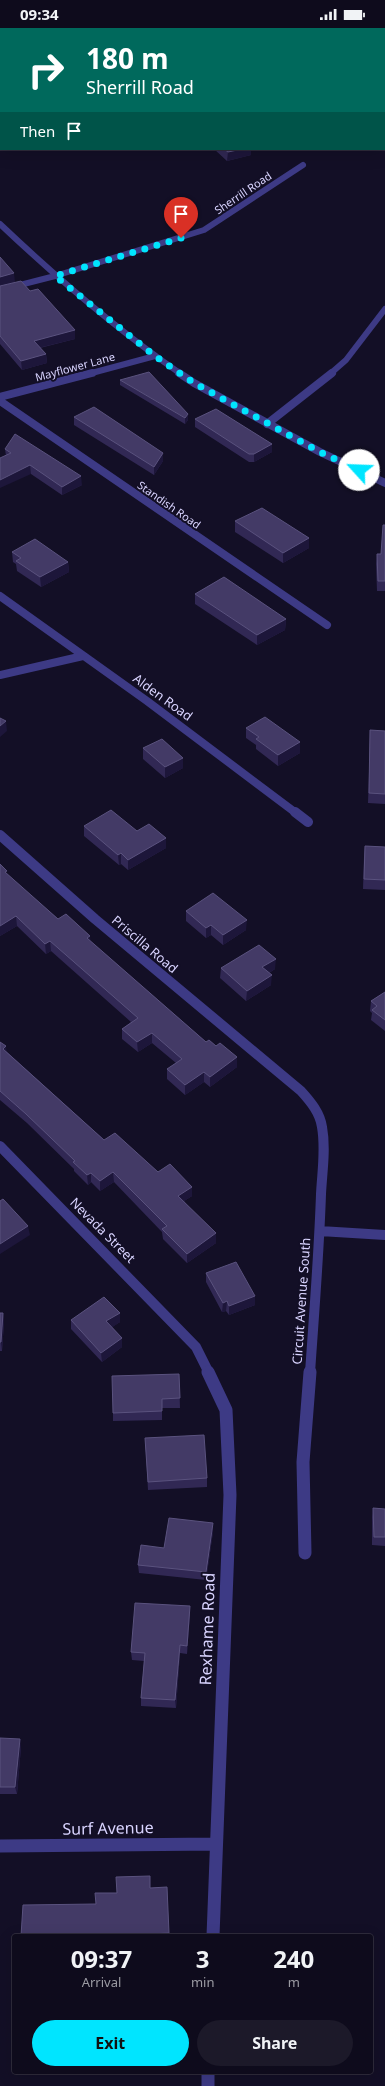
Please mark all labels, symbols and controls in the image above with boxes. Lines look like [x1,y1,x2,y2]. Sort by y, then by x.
text: 09:34 [20,4,59,24]
text: 180 m [86,39,169,77]
icon: right [20,44,72,96]
text: Sherrill Road [86,75,194,99]
icon: arrive [63,120,85,142]
text: Then [20,121,55,141]
street label: Sherrill Road [211,168,274,217]
pin [164,197,198,238]
icon: arrive [170,203,192,225]
street label: Mayflower Lane [33,349,116,384]
position arrow [338,449,380,491]
street label: Standish Road [135,477,204,532]
street label: Alden Road [130,669,196,725]
street label: Priscilla Road [108,911,182,977]
street label: Nevada Street [66,1193,140,1267]
street label: Circuit Avenue South [288,1237,314,1365]
street label: Rexhame Road [194,1572,220,1686]
street label: Surf Avenue [62,1816,154,1840]
text: 09:37 [71,1942,132,1975]
text: 3 [196,1942,210,1975]
text: 240 [273,1942,314,1975]
text: Arrival [82,1973,121,1991]
text: min [191,1973,214,1991]
text: m [288,1973,300,1991]
button: Exit [32,2020,189,2066]
button: Share [197,2020,353,2066]

